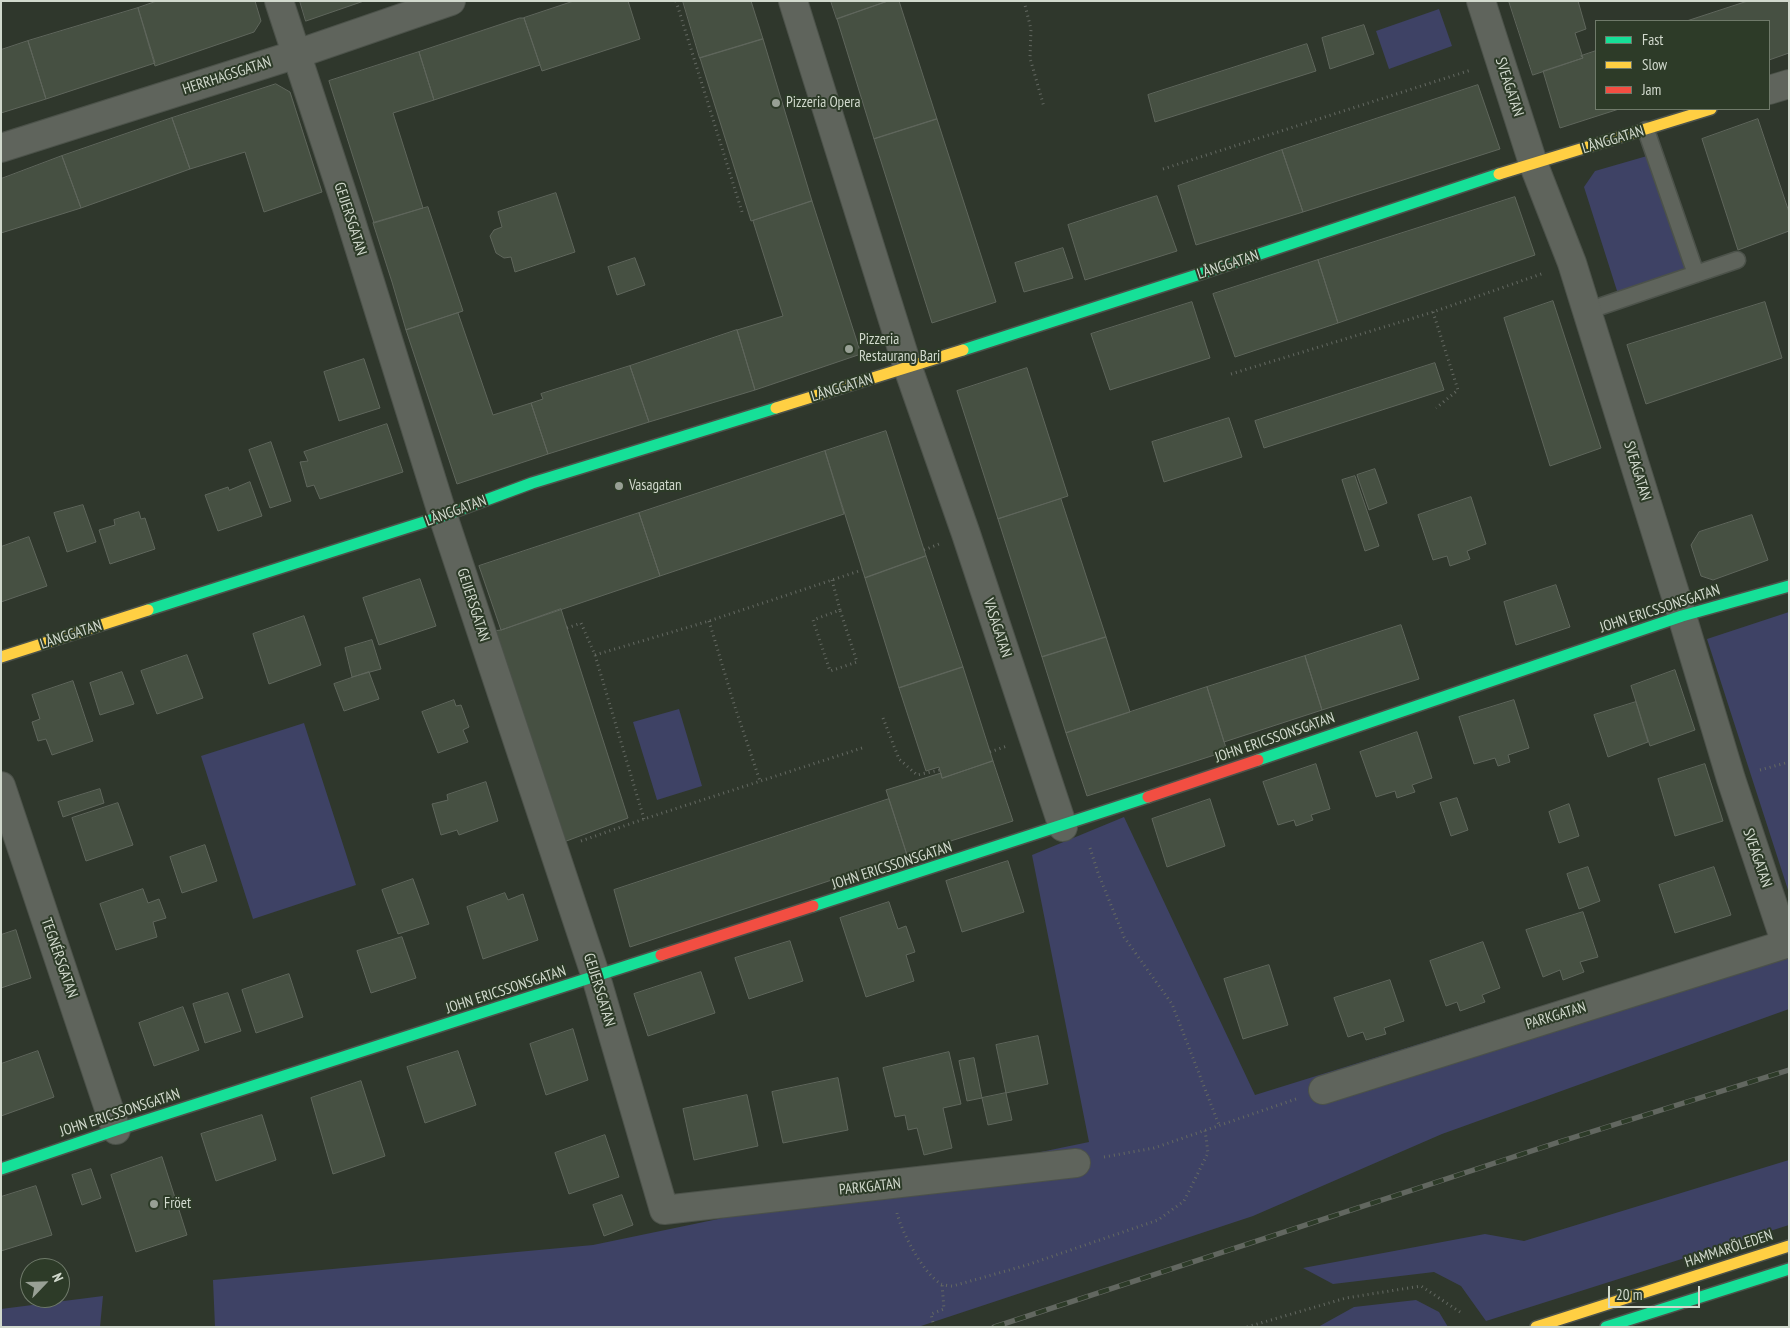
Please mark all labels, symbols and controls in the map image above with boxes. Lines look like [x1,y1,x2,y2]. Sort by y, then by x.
legend [1595,20,1770,110]
text: Fast [1642,30,1663,49]
street label: HERRHAGSGATAN [180,53,274,99]
street label: SVEAGATAN [1491,55,1527,119]
text: Slow [1642,55,1667,74]
text: Jam [1642,80,1661,99]
place label: Pizzeria Opera [786,94,860,112]
marker: Pizzeria Opera [770,97,782,109]
street label: LÅNGGATAN [1580,122,1646,158]
street label: GEIJERSGATAN [330,180,370,258]
street label: LÅNGGATAN [1195,247,1261,283]
place label: Pizzeria Restaurang Bari [859,331,940,366]
marker: Pizzeria Restaurang Bari [843,343,855,355]
street label: LÅNGGATAN [809,370,875,406]
street label: SVEAGATAN [1619,439,1655,503]
place label: Vasagatan [629,477,682,495]
marker: Vasagatan [613,480,625,492]
street label: LÅNGGATAN [423,492,489,530]
street label: GEIJERSGATAN [453,566,493,644]
street label: JOHN ERICSSONSGATAN [1598,581,1722,637]
street label: VASAGATAN [979,596,1015,660]
street label: LÅNGGATAN [38,617,104,653]
street label: JOHN ERICSSONSGATAN [1213,709,1337,767]
street label: SVEAGATAN [1739,826,1775,890]
street label: JOHN ERICSSONSGATAN [830,838,954,894]
street label: TEGNÉRSGATAN [37,916,81,1000]
street label: GEIJERSGATAN [579,951,619,1029]
street label: JOHN ERICSSONSGATAN [444,962,568,1018]
street label: PARKGATAN [1524,998,1588,1034]
street label: JOHN ERICSSONSGATAN [58,1085,182,1141]
street label: PARKGATAN [838,1175,902,1199]
place label: Fröet [164,1195,191,1213]
marker: Fröet [148,1198,160,1210]
street label: HAMMARÖLEDEN [1683,1226,1775,1272]
north arrow [20,1258,70,1308]
text: N [48,1270,68,1284]
scale bar [1610,1276,1702,1308]
text: 20 m [1616,1285,1642,1304]

